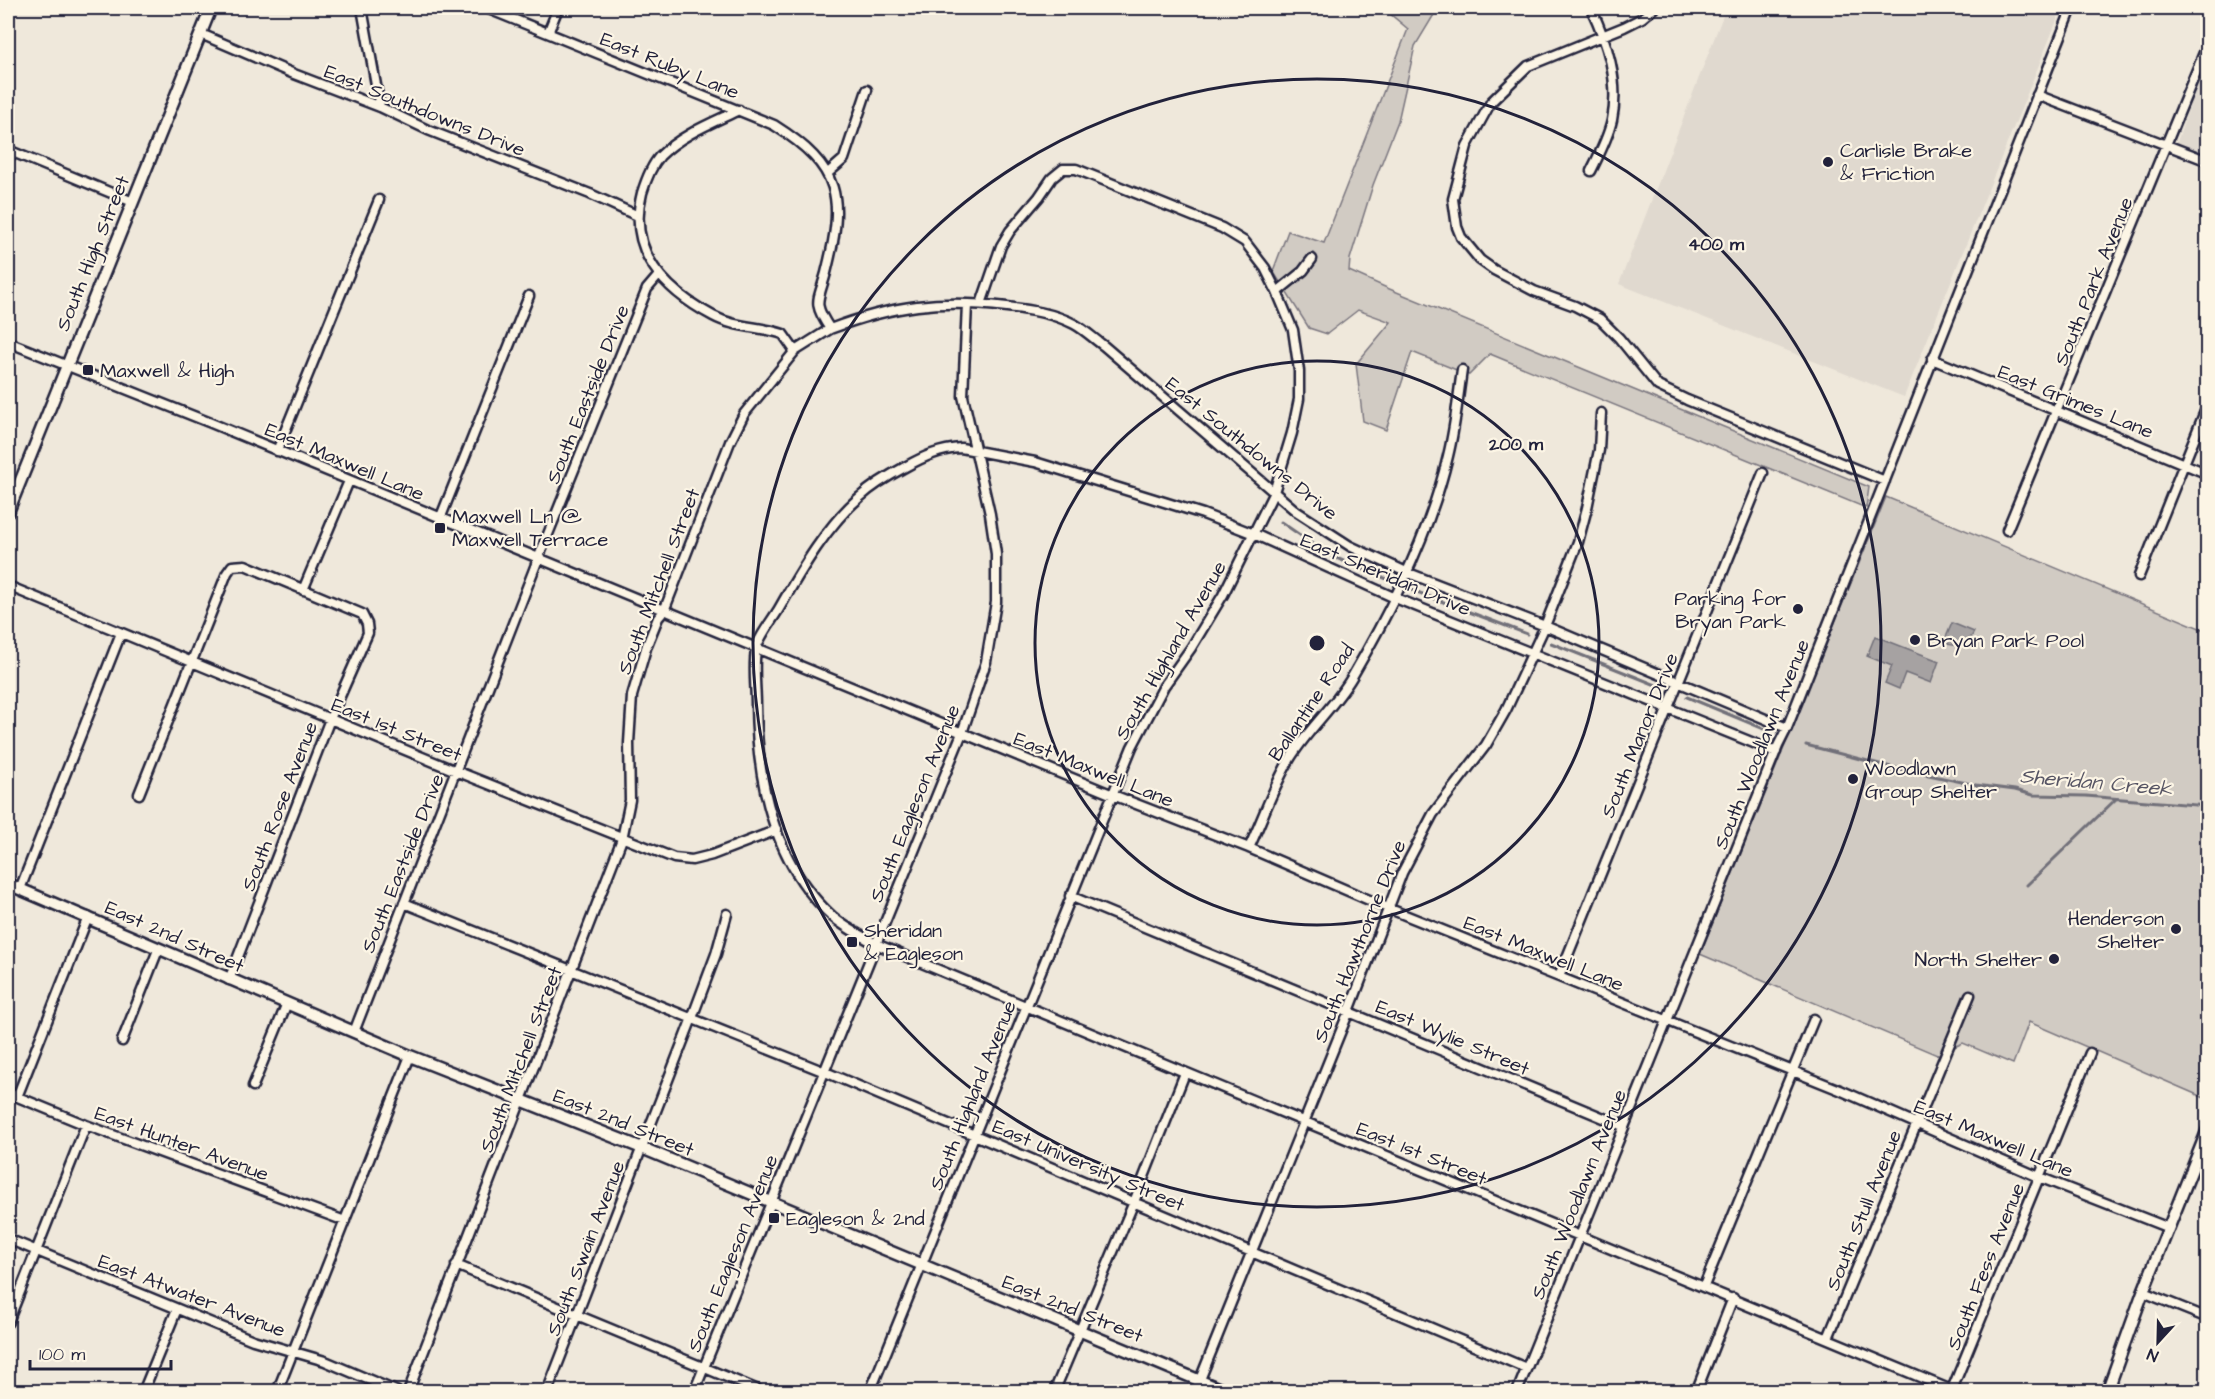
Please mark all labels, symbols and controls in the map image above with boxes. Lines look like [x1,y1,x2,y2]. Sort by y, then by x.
street label: East Ruby Lane [596,25,743,108]
street label: East Southdowns Drive [320,58,529,164]
place label: Carlisle Brake & Friction [1840,137,1972,188]
marker: Carlisle Brake & Friction [1821,155,1835,169]
street label: South High Street [49,171,138,336]
street label: South Park Avenue [2047,193,2141,370]
text: 400 m [1688,232,1745,257]
street label: South Eastside Drive [539,301,637,488]
place label: Maxwell & High [100,357,234,386]
street label: East Grimes Lane [1994,358,2158,446]
marker: Maxwell & High [81,363,95,377]
street label: East Southdowns Drive [1159,370,1344,527]
street label: East Maxwell Lane [261,416,429,508]
text: 200 m [1488,432,1544,457]
street label: South Mitchell Street [611,484,707,678]
place label: Maxwell Ln @ Maxwell Terrace [452,503,609,554]
marker: Maxwell Ln @ Maxwell Terrace [433,521,447,535]
street label: East Sheridan Drive [1296,526,1475,624]
street label: South Highland Avenue [1108,556,1234,746]
place label: Parking for Bryan Park [1674,585,1786,637]
marker: Parking for Bryan Park [1791,602,1805,616]
place label: Bryan Park Pool [1927,627,2084,656]
centre of rings [1307,633,1327,653]
marker: Bryan Park Pool [1908,633,1922,647]
street label: South Woodlawn Avenue [1707,635,1817,854]
street label: Ballantine Road [1262,638,1362,767]
street label: South Manor Drive [1594,649,1686,822]
street label: East 1st Street [327,691,466,769]
street label: South Eagleson Avenue [862,700,968,907]
street label: South Rose Avenue [235,717,325,895]
street label: East Maxwell Lane [1009,725,1178,815]
place label: Woodlawn Group Shelter [1865,755,1997,806]
water label: Sheridan Creek [2019,761,2174,804]
street label: South Eastside Drive [354,770,452,957]
marker: Woodlawn Group Shelter [1846,772,1860,786]
street label: South Hawthorne Drive [1306,836,1413,1047]
street label: East 2nd Street [101,894,249,980]
place label: Henderson Shelter [2068,905,2164,956]
street label: East Maxwell Lane [1459,909,1628,999]
place label: Sheridan & Eagleson [864,917,963,969]
marker: Henderson Shelter [2169,922,2183,936]
marker: Sheridan & Eagleson [845,935,859,949]
place label: North Shelter [1915,946,2042,974]
marker: North Shelter [2047,952,2061,966]
street label: South Mitchell Street [473,962,569,1156]
street label: East Wylie Street [1371,993,1534,1084]
street label: South Highland Avenue [922,996,1025,1195]
street label: East 2nd Street [549,1082,698,1164]
street label: South Woodlawn Avenue [1524,1085,1634,1304]
street label: East Maxwell Lane [1910,1093,2078,1185]
street label: East Hunter Avenue [91,1099,273,1189]
street label: East University Street [988,1113,1189,1220]
street label: East 1st Street [1352,1115,1491,1193]
street label: South Stull Avenue [1819,1126,1909,1295]
street label: South Eagleson Avenue [680,1150,786,1357]
street label: South Swain Avenue [540,1157,632,1340]
street label: South Fess Avenue [1940,1178,2032,1354]
place label: Eagleson & 2nd [786,1205,925,1234]
marker: Eagleson & 2nd [767,1211,781,1225]
street label: East Atwater Avenue [94,1247,289,1345]
street label: East 2nd Street [998,1268,1147,1350]
north arrow [2128,1312,2188,1372]
scale bar [30,1333,171,1371]
text: 100 m [39,1342,85,1367]
text: N [2144,1343,2162,1367]

